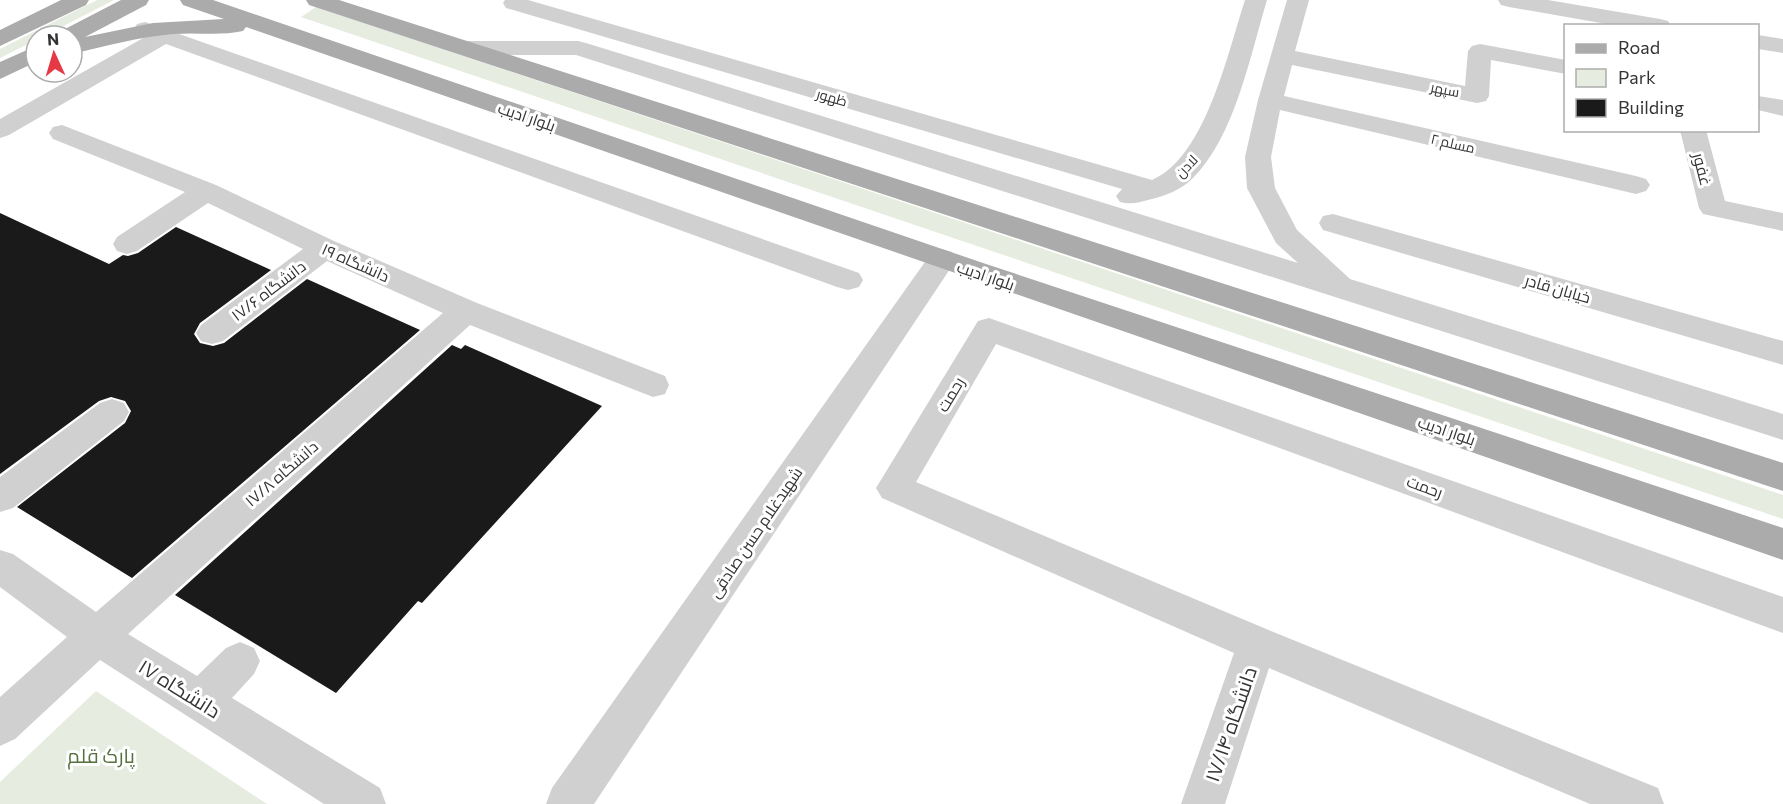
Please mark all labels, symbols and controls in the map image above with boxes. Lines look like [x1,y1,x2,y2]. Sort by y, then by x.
north arrow [24,24,84,84]
legend [1564,24,1759,132]
text: N [46,29,60,48]
text: Road [1618,36,1660,58]
text: Park [1618,66,1656,88]
street label: سپهر [1428,78,1461,102]
street label: ظهور [814,84,849,110]
text: Building [1618,96,1684,118]
street label: بلوار ادیب [496,97,558,136]
street label: مسلم ۲ [1429,130,1477,158]
street label: غفور [1689,150,1716,188]
street label: لادن [1171,151,1201,181]
street label: دانشگاه ۱۹ [319,239,393,285]
street label: دانشگاه ۱۷/۶ [227,256,309,324]
street label: بلوار ادیب [955,256,1017,295]
street label: خیابان قادر [1521,269,1593,308]
street label: رحمت [932,373,969,415]
street label: بلوار ادیب [1416,411,1478,450]
street label: دانشگاه ۱۷/۸ [241,436,321,510]
street label: شهیدغلام حسن صادقی [704,463,808,602]
street label: رحمت [1404,471,1446,502]
street label: دانشگاه ۱۷ [135,653,225,723]
street label: دانشگاه ۱۷/۱۴ [1199,663,1261,785]
park label: پارک قلم [67,743,135,770]

